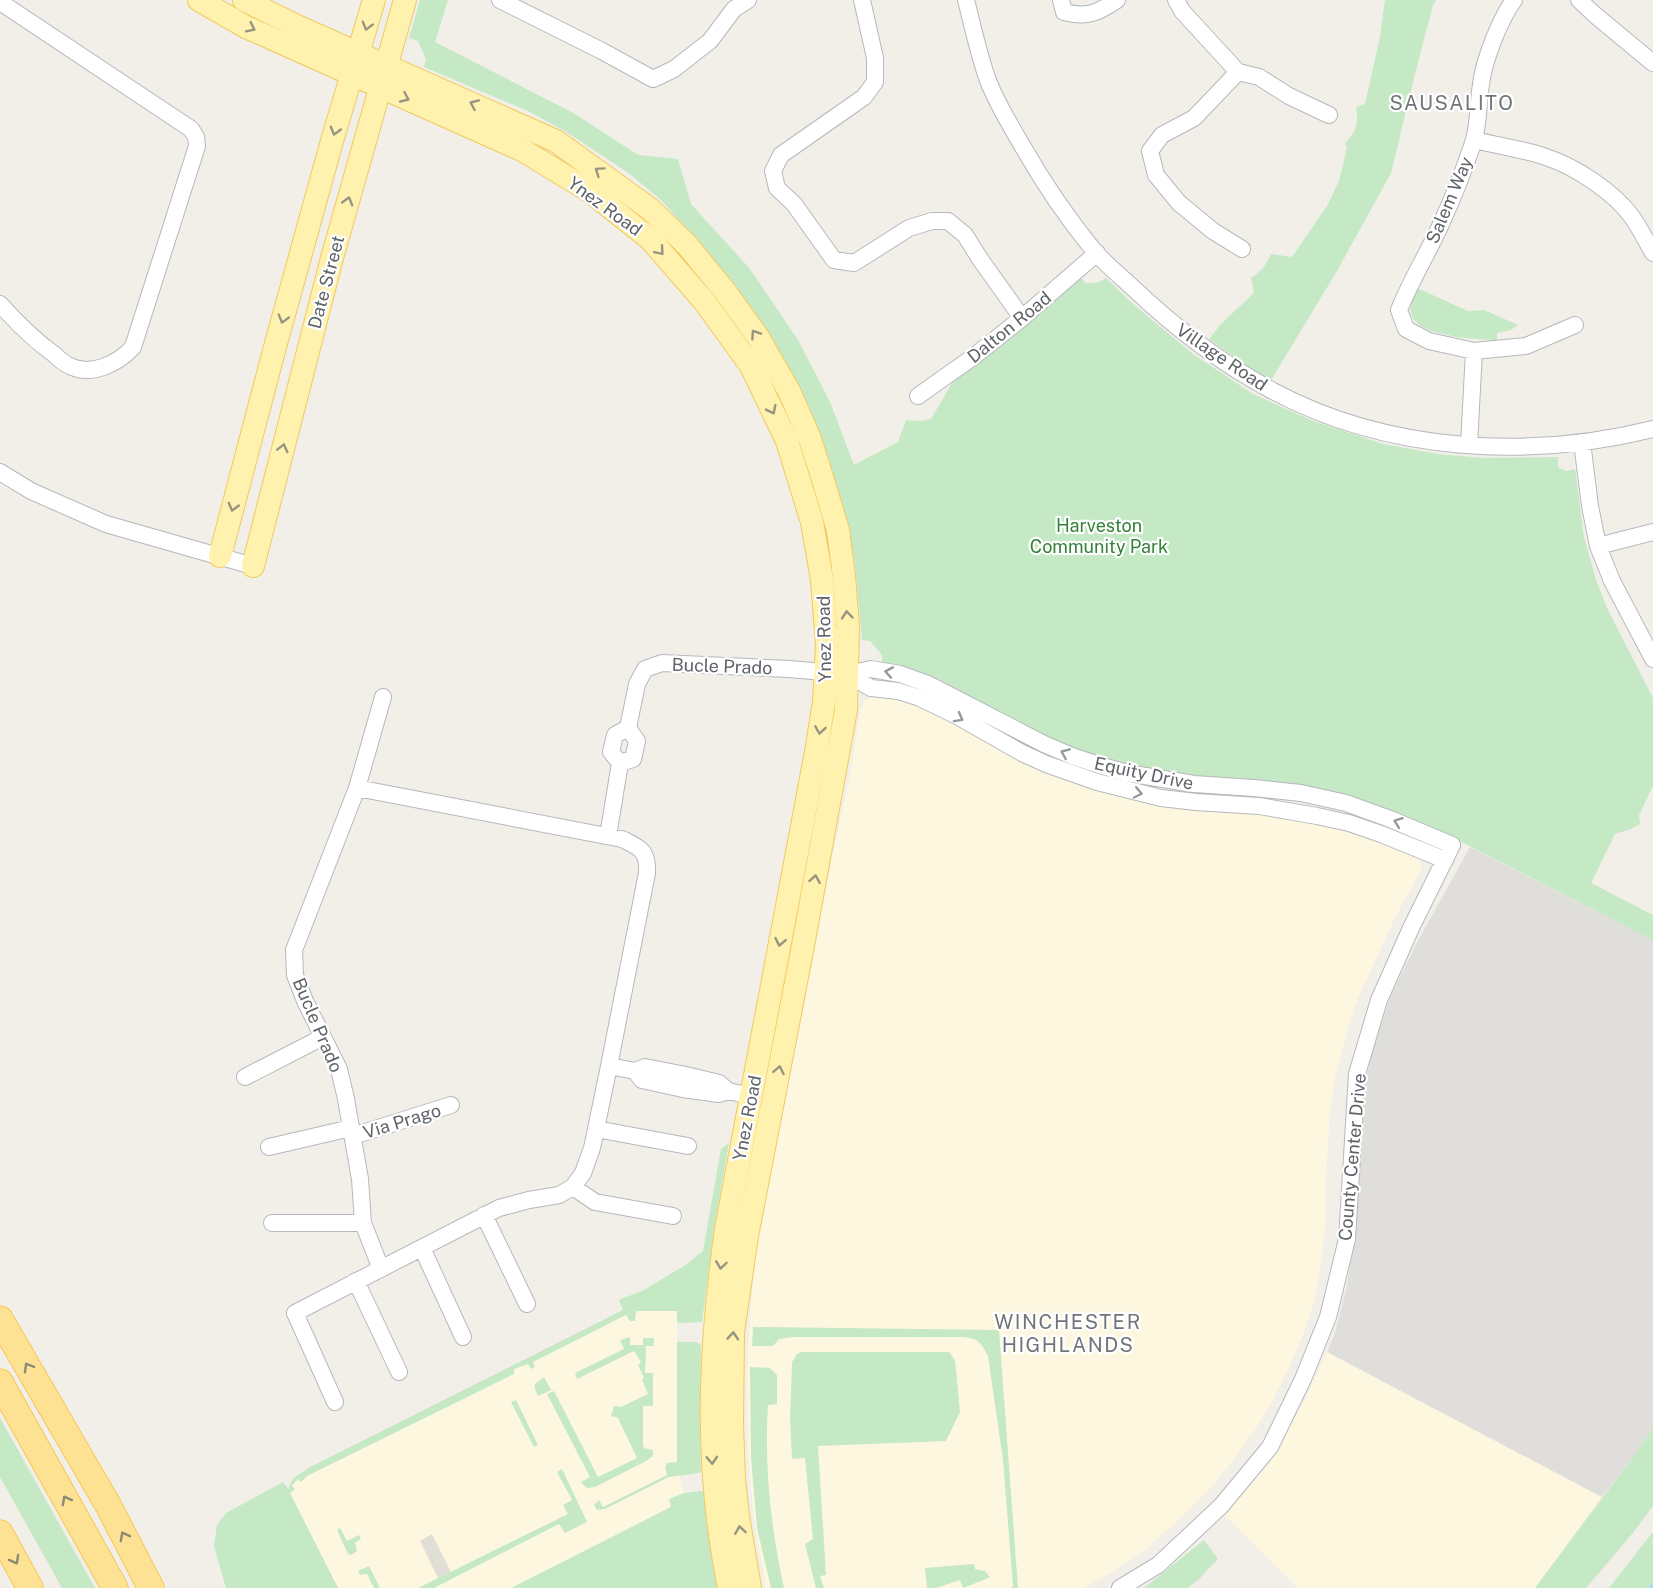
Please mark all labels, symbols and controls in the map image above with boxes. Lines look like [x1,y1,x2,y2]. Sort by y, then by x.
one-way arrow [244,21,255,33]
one-way arrow [362,21,374,31]
one-way arrow [399,91,410,103]
district label: SAUSALITO [1390,91,1514,115]
one-way arrow [470,100,481,112]
one-way arrow [330,125,342,136]
street label: Salem Way [1421,153,1477,247]
one-way arrow [594,167,605,178]
street label: Ynez Road [564,172,646,240]
one-way arrow [340,196,353,206]
street label: Date Street [303,233,349,331]
one-way arrow [653,244,664,255]
street label: Dalton Road [963,287,1055,367]
one-way arrow [278,313,290,323]
street label: Village Road [1173,319,1271,395]
one-way arrow [751,330,762,341]
one-way arrow [765,403,776,414]
one-way arrow [276,443,289,453]
one-way arrow [228,501,240,512]
park label: Harveston Community Park [1030,515,1168,557]
street label: Ynez Road [813,596,835,682]
one-way arrow [841,611,854,620]
street label: Bucle Prado [671,654,773,678]
one-way arrow [884,666,894,679]
one-way arrow [953,711,963,722]
one-way arrow [814,725,826,735]
one-way arrow [1061,748,1072,760]
street label: Equity Drive [1093,752,1195,794]
one-way arrow [1133,786,1143,799]
one-way arrow [1394,817,1405,829]
one-way arrow [808,874,821,884]
one-way arrow [774,937,787,947]
street label: Bucle Prado [289,975,347,1075]
one-way arrow [772,1066,785,1076]
street label: County Center Drive [1334,1072,1370,1242]
street label: Ynez Road [728,1073,766,1163]
street label: Via Prago [361,1099,443,1143]
one-way arrow [715,1260,728,1270]
district label: WINCHESTER HIGHLANDS [994,1310,1142,1357]
one-way arrow [727,1331,740,1340]
one-way arrow [24,1362,35,1373]
one-way arrow [705,1455,718,1464]
one-way arrow [62,1496,73,1506]
one-way arrow [734,1526,747,1536]
one-way arrow [120,1532,131,1542]
one-way arrow [8,1554,19,1565]

